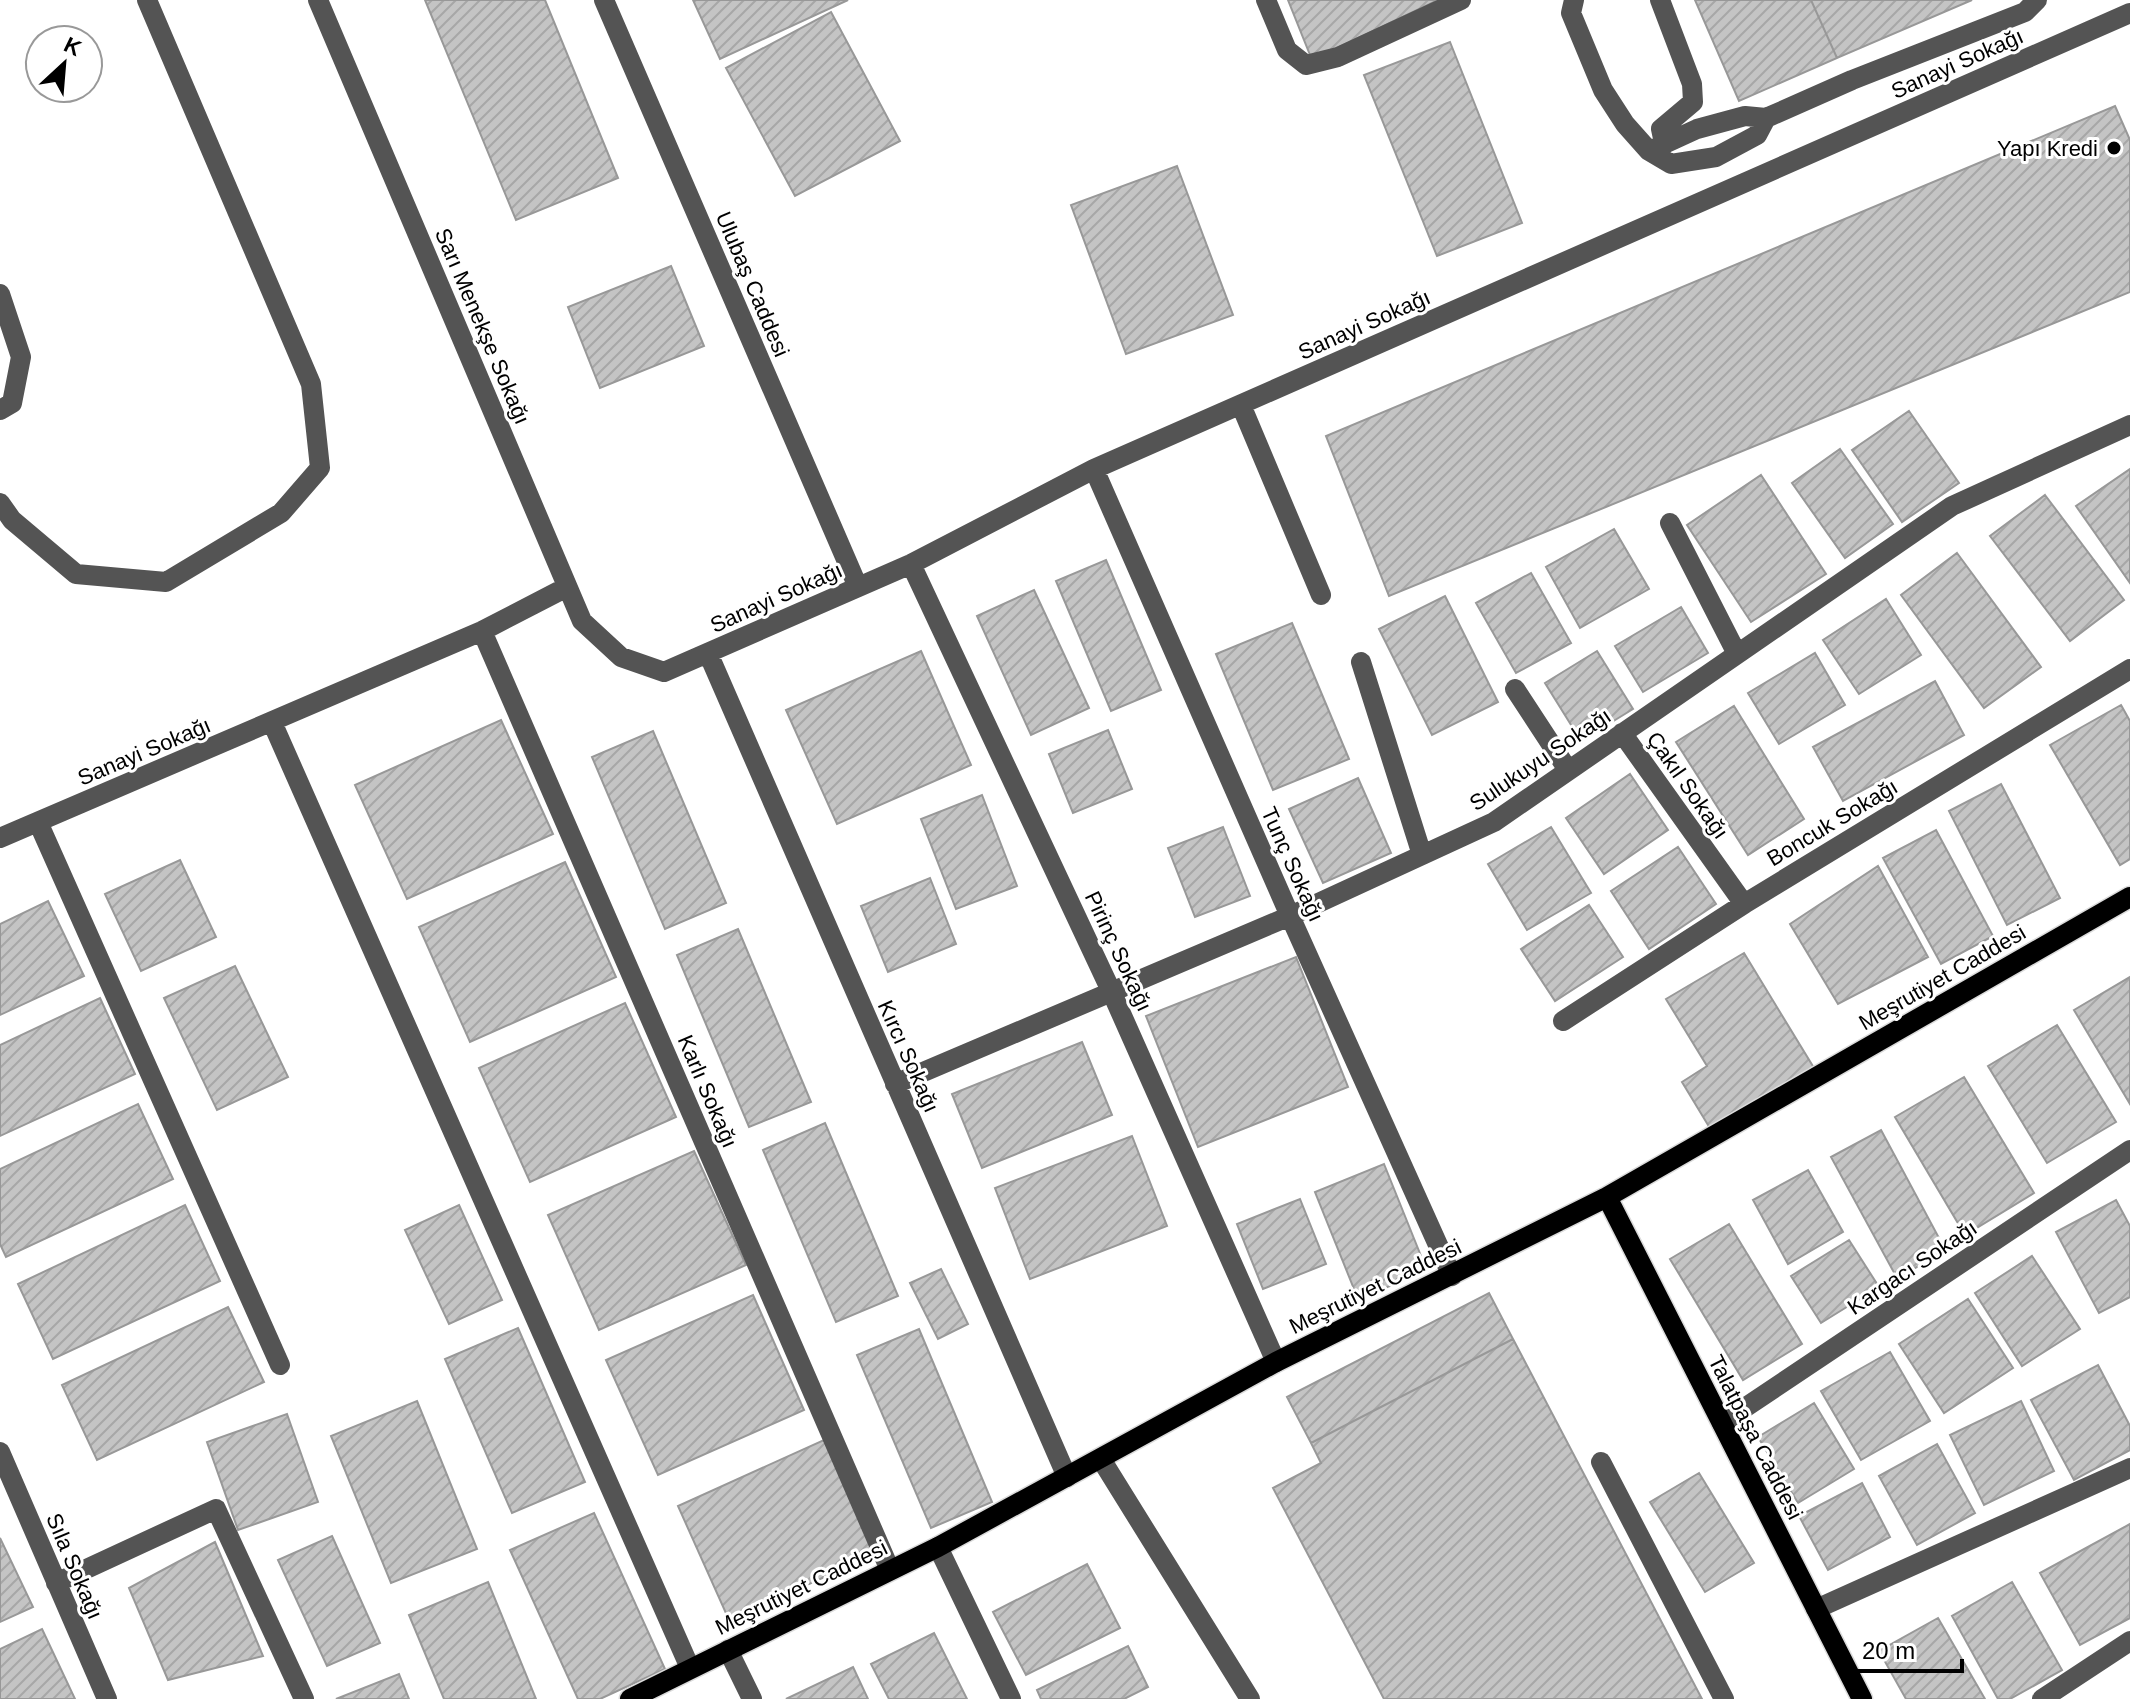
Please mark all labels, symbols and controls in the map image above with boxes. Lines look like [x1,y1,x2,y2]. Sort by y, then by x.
street label: Sanayi Sokağı [1887,23,2027,104]
north arrow [24,24,104,104]
text: K [60,32,85,61]
place label: Yapı Kredi [1997,136,2098,161]
marker: Yapı Kredi [2105,139,2123,157]
street label: Ulubaş Caddesi [711,208,794,361]
street label: Sarı Menekşe Sokağı [430,225,535,428]
street label: Sanayi Sokağı [1294,284,1434,365]
street label: Sanayi Sokağı [706,557,846,638]
street label: Sulukuyu Sokağı [1465,703,1616,816]
street label: Sanayi Sokağı [74,712,214,791]
street label: Çakıl Sokağı [1642,727,1734,844]
street label: Boncuk Sokağı [1762,774,1902,871]
street label: Tunç Sokağı [1256,803,1329,925]
street label: Pirinç Sokağı [1080,887,1157,1015]
street label: Meşrutiyet Caddesi [1854,920,2030,1035]
street label: Kırcı Sokağı [873,996,944,1116]
street label: Karlı Sokağı [673,1031,742,1151]
street label: Kargacı Sokağı [1843,1215,1982,1320]
street label: Meşrutiyet Caddesi [1285,1234,1465,1339]
street label: Talatpaşa Caddesi [1703,1351,1808,1524]
street label: Sıla Sokağı [41,1510,108,1623]
street label: Meşrutiyet Caddesi [711,1535,891,1640]
scale bar [1850,1623,1962,1673]
text: 20 m [1862,1637,1915,1664]

